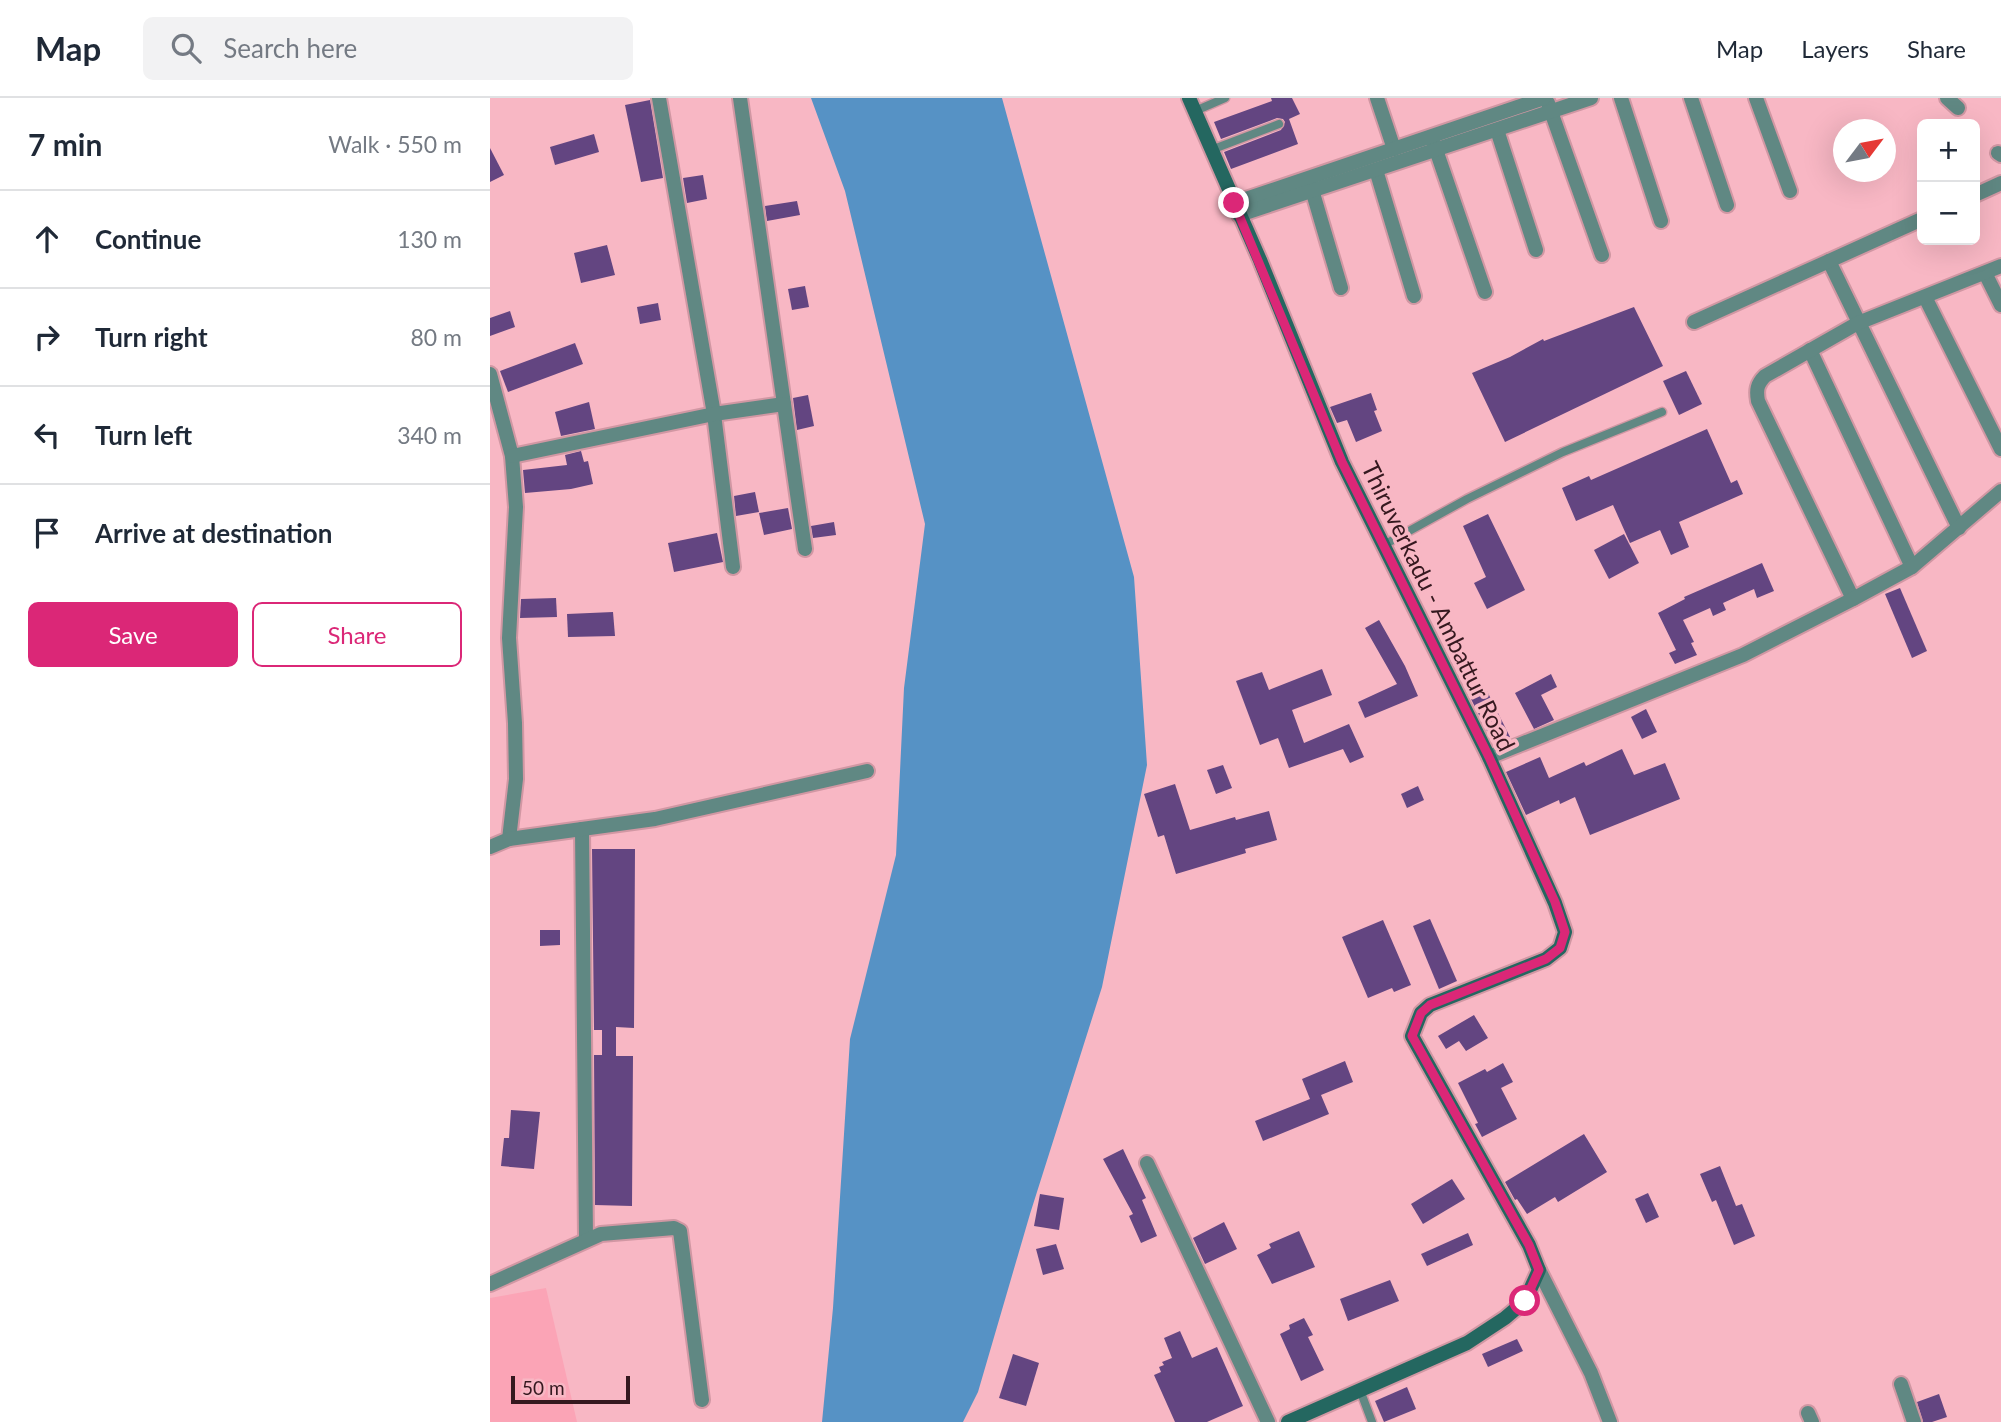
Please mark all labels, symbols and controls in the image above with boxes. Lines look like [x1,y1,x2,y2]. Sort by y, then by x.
search box [143,17,633,80]
text: Map [35,28,101,68]
icon: search [167,29,205,67]
text: Search here [223,32,357,64]
text: Map [1716,34,1763,63]
text: Layers [1801,34,1869,63]
text: Share [1907,34,1966,63]
north arrow [1833,119,1896,182]
map controls [1917,119,1980,245]
button: + [1917,119,1980,182]
text: 7 min [28,126,102,162]
text: Walk · 550 m [328,130,462,158]
button: − [1917,182,1980,245]
route end [1218,187,1249,218]
icon: ahead [28,220,66,258]
text: Continue [95,223,201,255]
text: 130 m [397,225,462,253]
icon: right [28,318,66,356]
text: Turn right [95,321,208,353]
text: 80 m [411,323,462,351]
icon: left [28,416,66,454]
text: Turn left [95,419,192,451]
text: 340 m [397,421,462,449]
street label: Thiruverkadu - Ambattur Road [1356,456,1522,756]
icon: arrive [28,514,66,552]
text: Arrive at destination [95,517,332,549]
button: Save [28,602,238,667]
button: Share [252,602,462,667]
route start [1509,1285,1540,1316]
scale bar [511,1373,630,1405]
text: 50 m [522,1376,565,1399]

